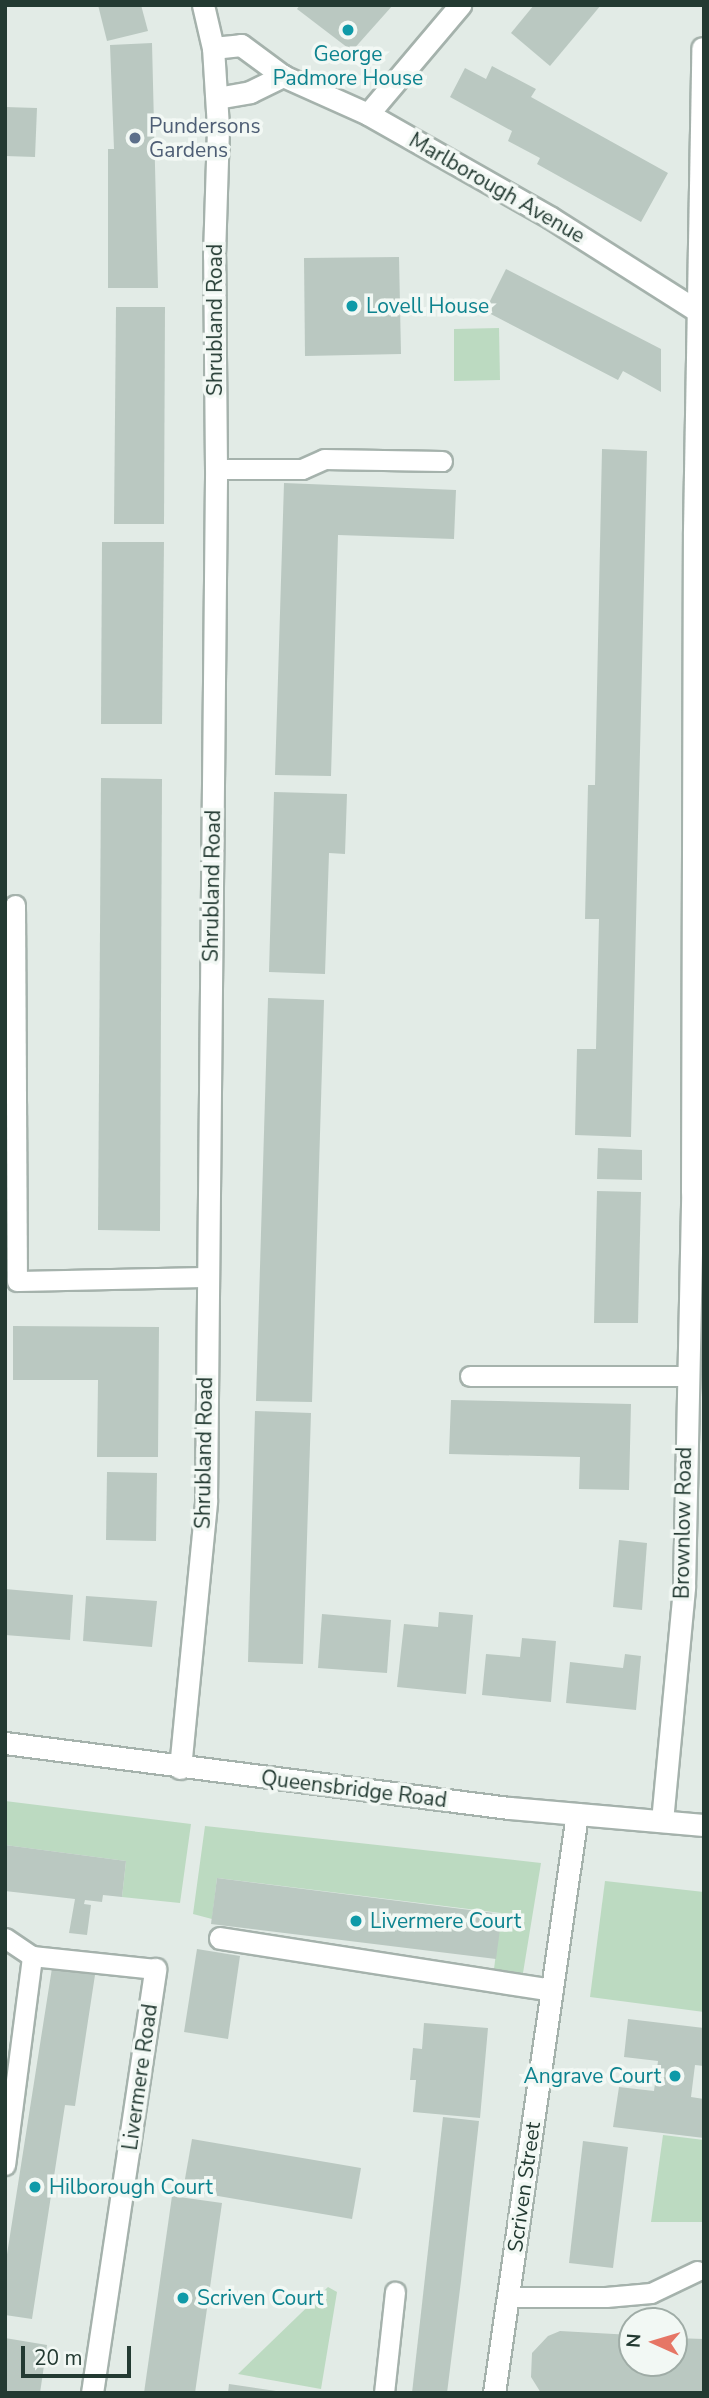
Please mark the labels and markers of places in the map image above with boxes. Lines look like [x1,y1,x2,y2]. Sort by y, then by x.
marker: George Padmore House [340,22,356,38]
place label: George Padmore House [273,41,423,91]
place label: Pundersons Gardens [149,113,261,163]
marker: Pundersons Gardens [127,130,143,146]
place label: Lovell House [366,293,489,319]
marker: Lovell House [344,298,360,314]
place label: Livermere Court [370,1908,521,1934]
marker: Livermere Court [348,1913,364,1929]
place label: Angrave Court [524,2063,661,2089]
marker: Angrave Court [667,2068,683,2084]
place label: Hilborough Court [49,2174,213,2200]
marker: Hilborough Court [27,2179,43,2195]
place label: Scriven Court [197,2285,323,2311]
marker: Scriven Court [175,2290,191,2306]

